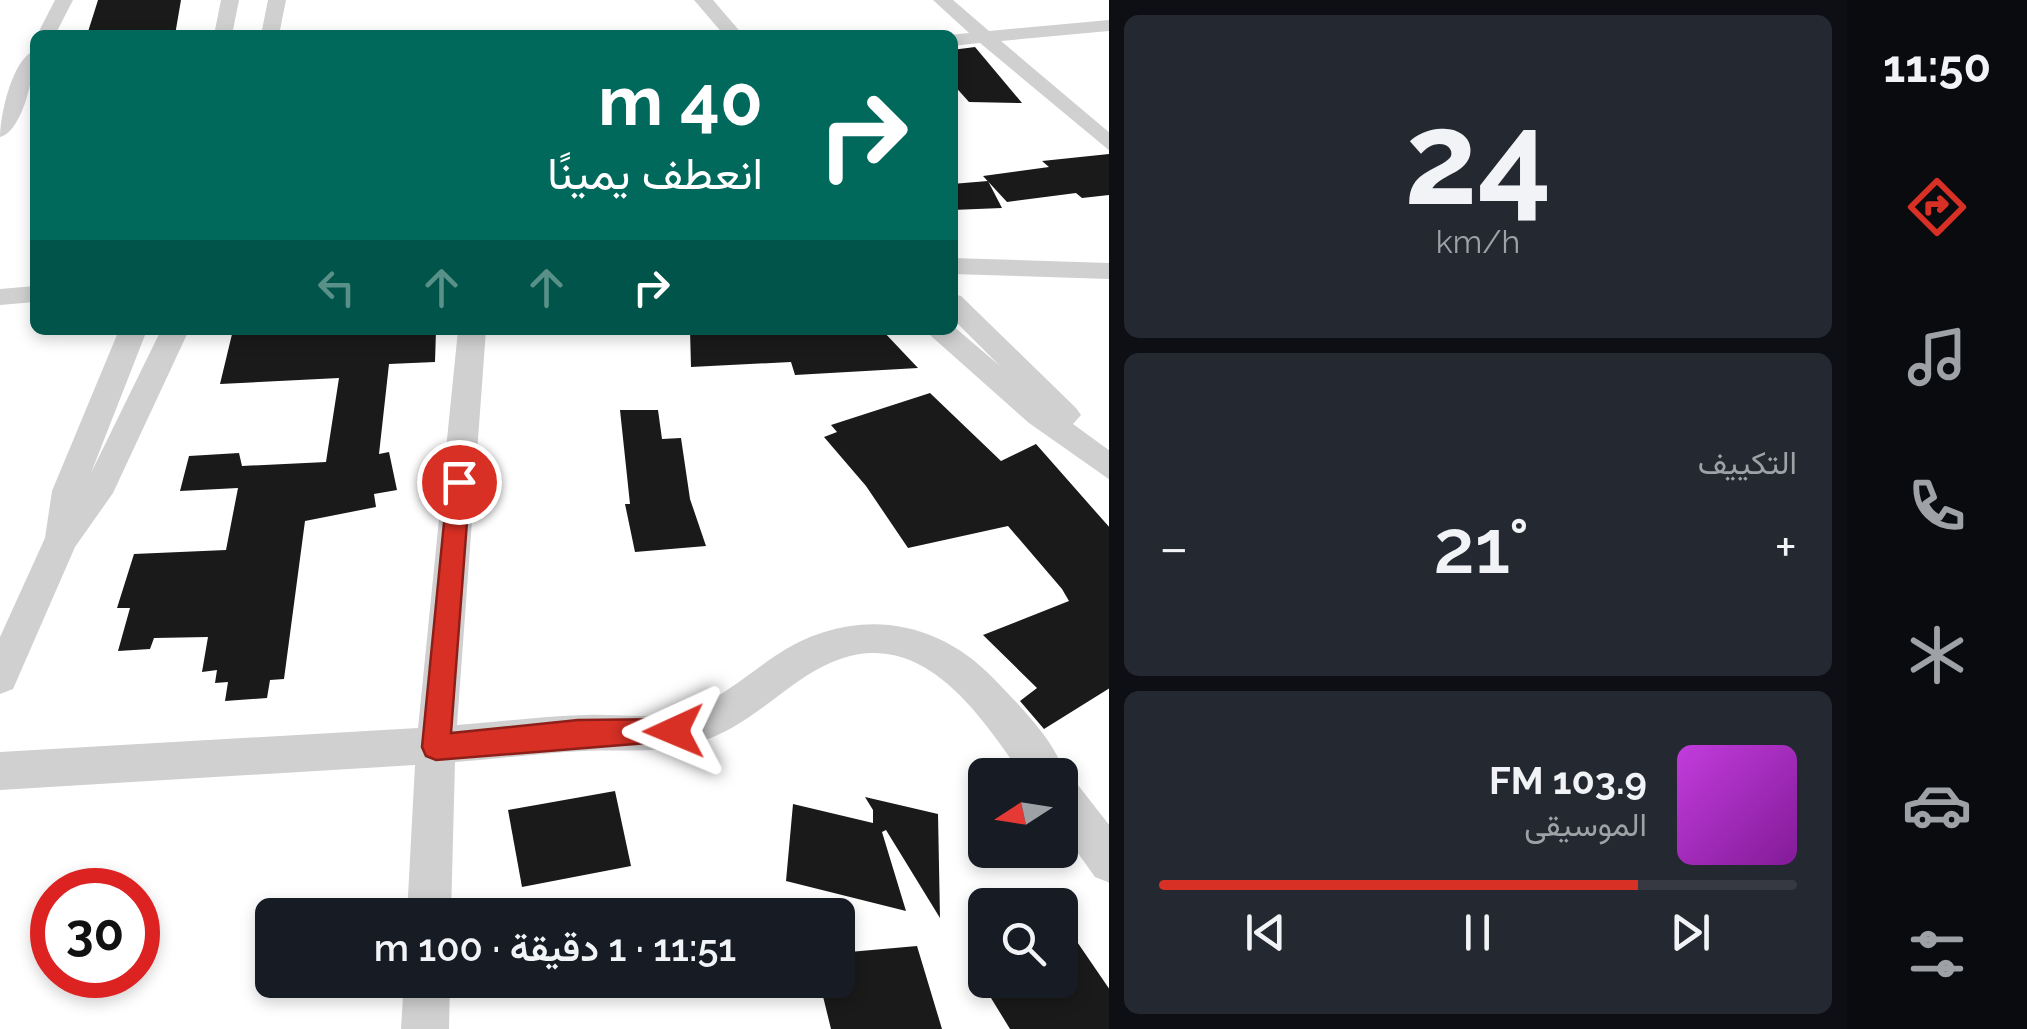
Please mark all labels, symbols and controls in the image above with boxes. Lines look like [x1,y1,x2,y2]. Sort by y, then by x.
text: 11:50 [1883,40,1991,93]
text: 40 m [598,59,763,141]
icon: right [798,70,928,200]
text: 24 [1404,82,1552,234]
text: انعطف يمينًا [547,147,763,200]
icon: directions [1902,172,1972,242]
text: km/h [1436,223,1520,260]
icon: left [309,260,364,315]
icon: ahead [414,260,469,315]
icon: ahead [519,260,574,315]
icon: right [624,260,679,315]
icon: music [1902,322,1972,392]
pin [417,440,502,525]
text: التكييف [1698,444,1797,481]
icon: arrive [432,455,487,510]
icon: phone [1902,471,1972,541]
text: 21° [1434,502,1529,591]
text: − [1159,515,1189,580]
text: + [1774,515,1797,580]
icon: climate [1902,620,1972,690]
position arrow [622,679,726,783]
north arrow [968,758,1078,868]
map controls [968,758,1078,998]
text: 103.9 FM [1489,758,1647,803]
icon: car [1902,770,1972,840]
text: الموسيقى [1524,806,1647,843]
speed limit sign: 30 [30,868,160,998]
button: search [968,888,1078,998]
icon: previous [1238,905,1293,960]
icon: pause [1450,905,1505,960]
icon: next [1663,905,1718,960]
icon: filters [1902,919,1972,989]
text: 11:51 · 1 دقيقة · 100 m [374,925,736,970]

